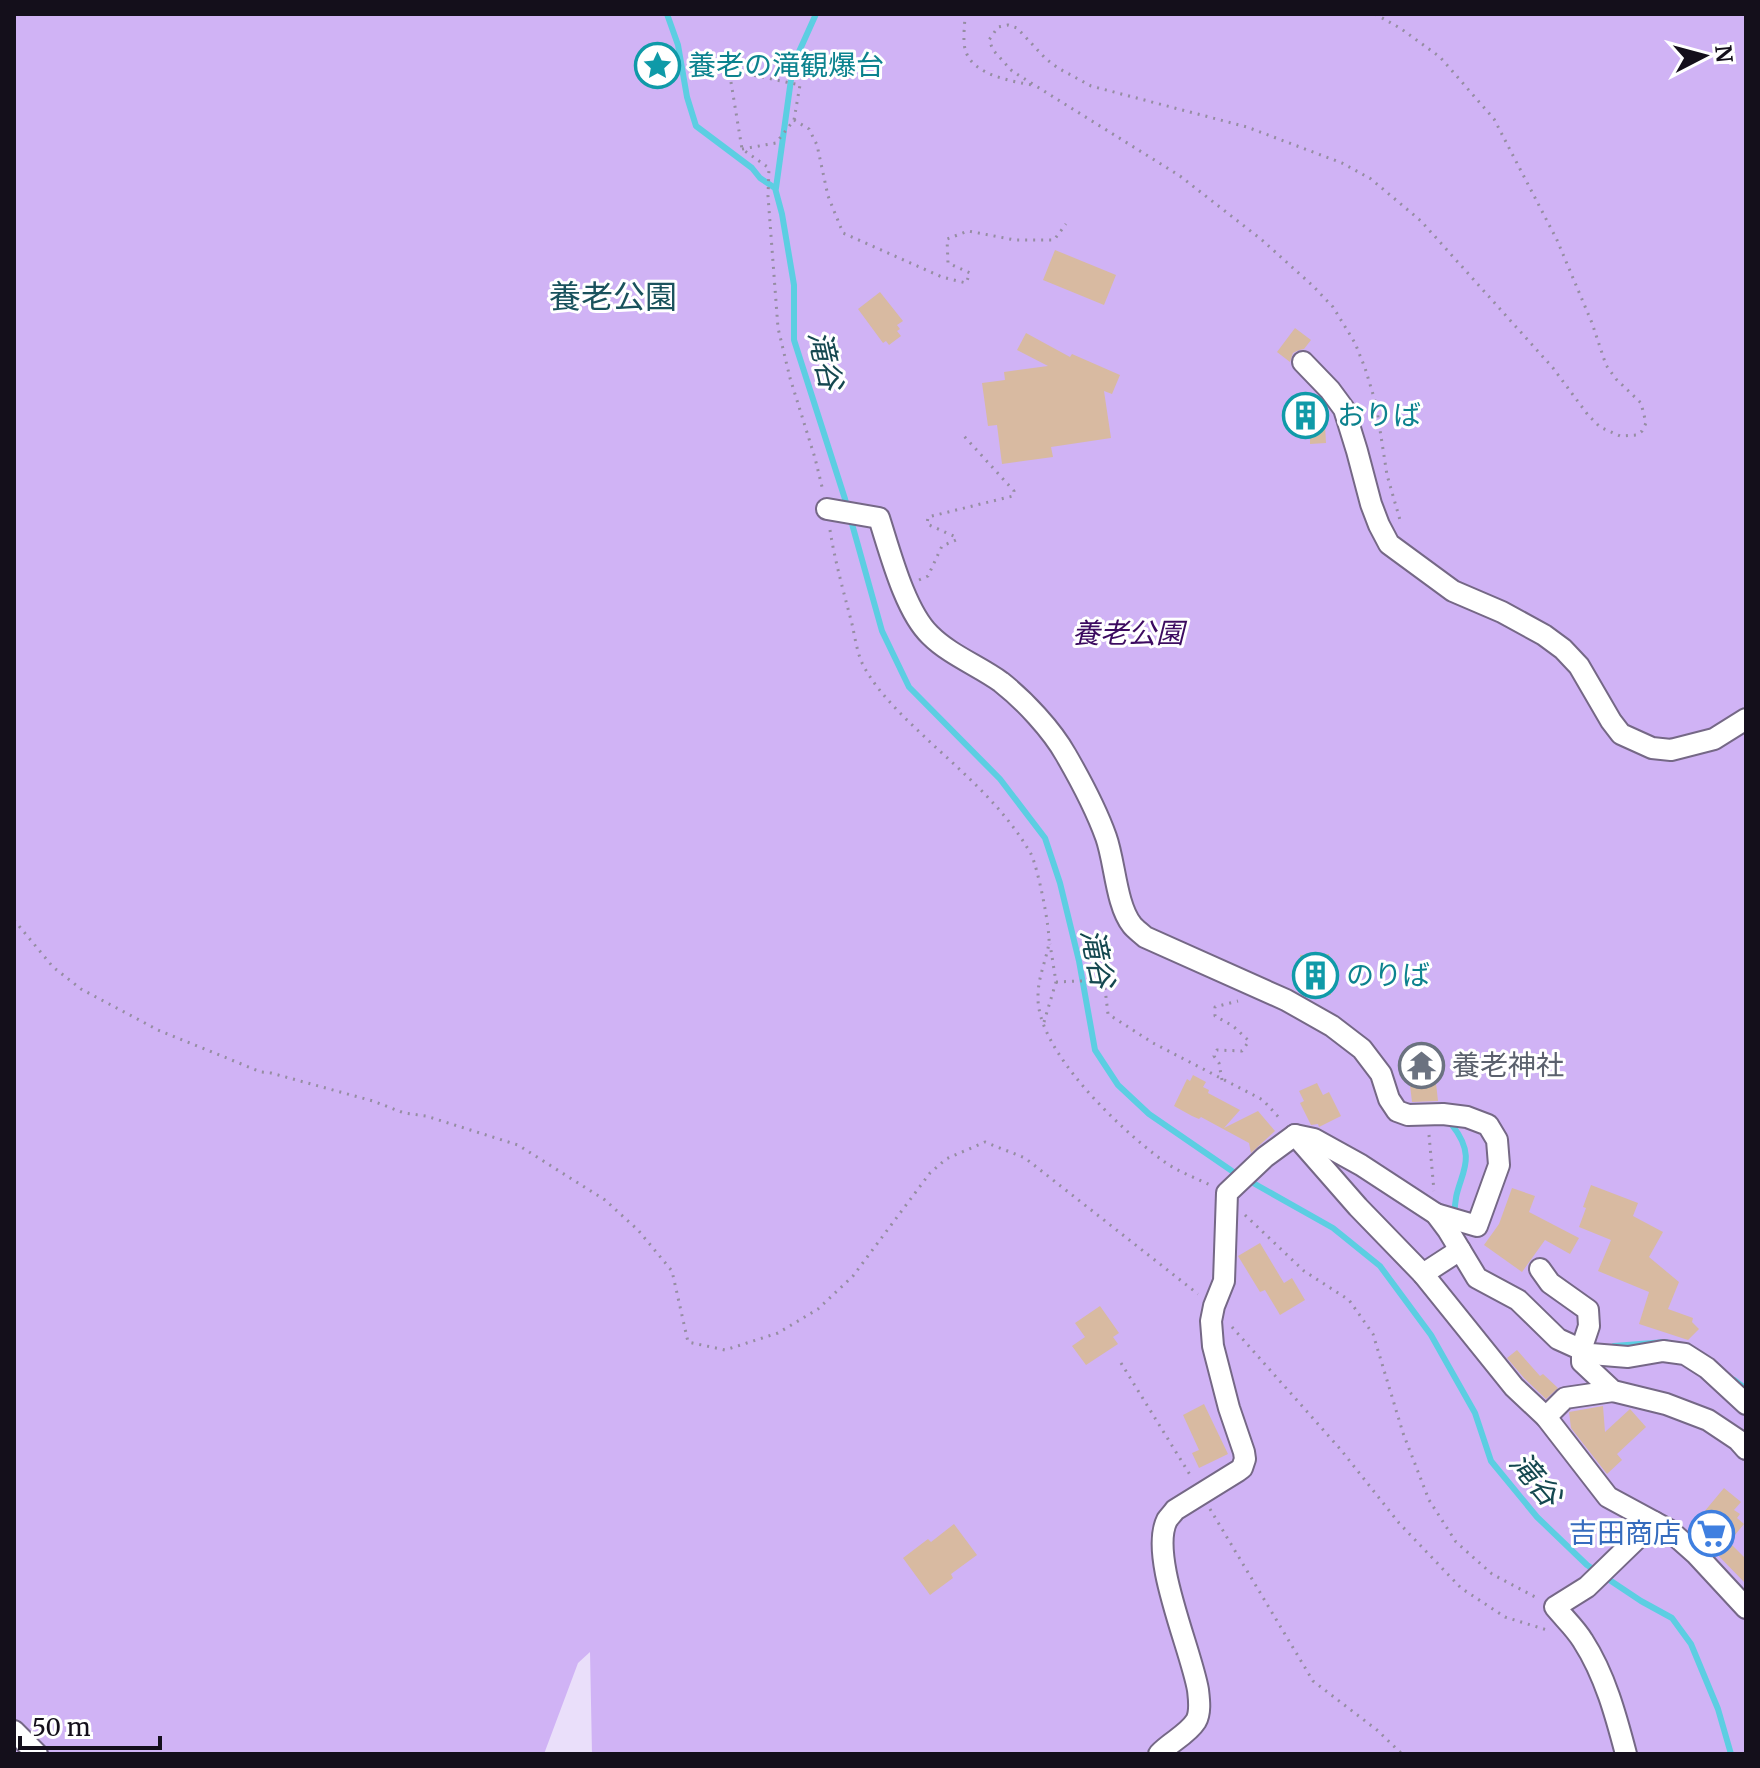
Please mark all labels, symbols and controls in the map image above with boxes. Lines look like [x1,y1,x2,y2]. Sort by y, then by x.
north arrow [1664,16,1744,96]
place icon: 養老の滝観爆台 [633,41,681,89]
text: N [1709,44,1739,65]
place label: 養老の滝観爆台 [688,47,884,83]
district label: 養老公園 [549,277,677,317]
water label: 滝谷 [801,326,852,396]
building icon: おりば [1282,391,1330,439]
place label: おりば [1337,397,1421,433]
park label: 養老公園 [1072,615,1188,651]
water label: 滝谷 [1073,925,1123,994]
building icon: のりば [1291,951,1339,999]
place label: のりば [1346,957,1430,993]
temple icon: 養老神社 [1397,1041,1445,1089]
place label: 養老神社 [1452,1047,1564,1083]
water label: 滝谷 [1502,1444,1572,1516]
supermarket icon: 吉田商店 [1688,1509,1736,1557]
place label: 吉田商店 [1569,1515,1681,1551]
scale bar [20,1700,160,1750]
text: 50 m [32,1712,91,1743]

